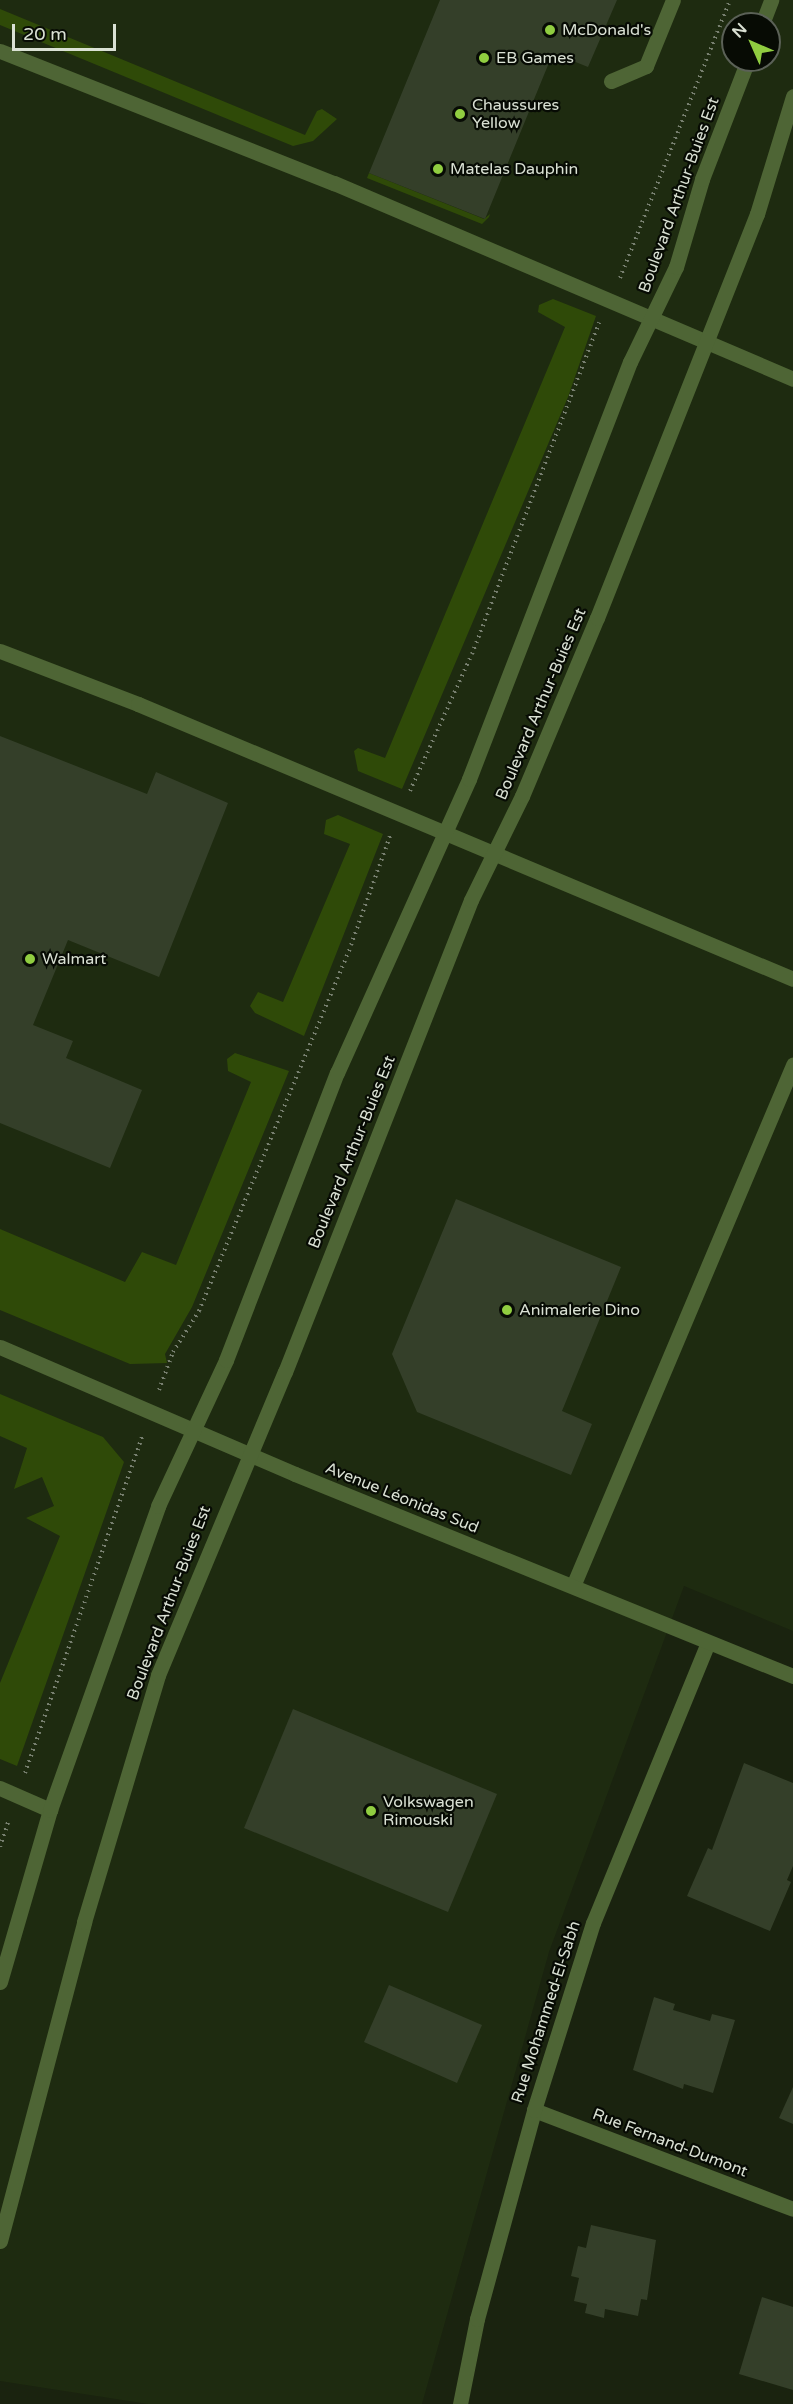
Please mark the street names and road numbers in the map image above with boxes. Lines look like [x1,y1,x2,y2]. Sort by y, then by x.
street label: Boulevard Arthur-Buies Est [635,95,723,295]
street label: Boulevard Arthur-Buies Est [492,605,590,803]
street label: Boulevard Arthur-Buies Est [304,1053,400,1251]
street label: Avenue Léonidas Sud [323,1458,481,1538]
street label: Boulevard Arthur-Buies Est [123,1503,215,1703]
street label: Rue Mohammed-El-Sabh [507,1919,585,2105]
street label: Rue Fernand-Dumont [590,2105,750,2181]

